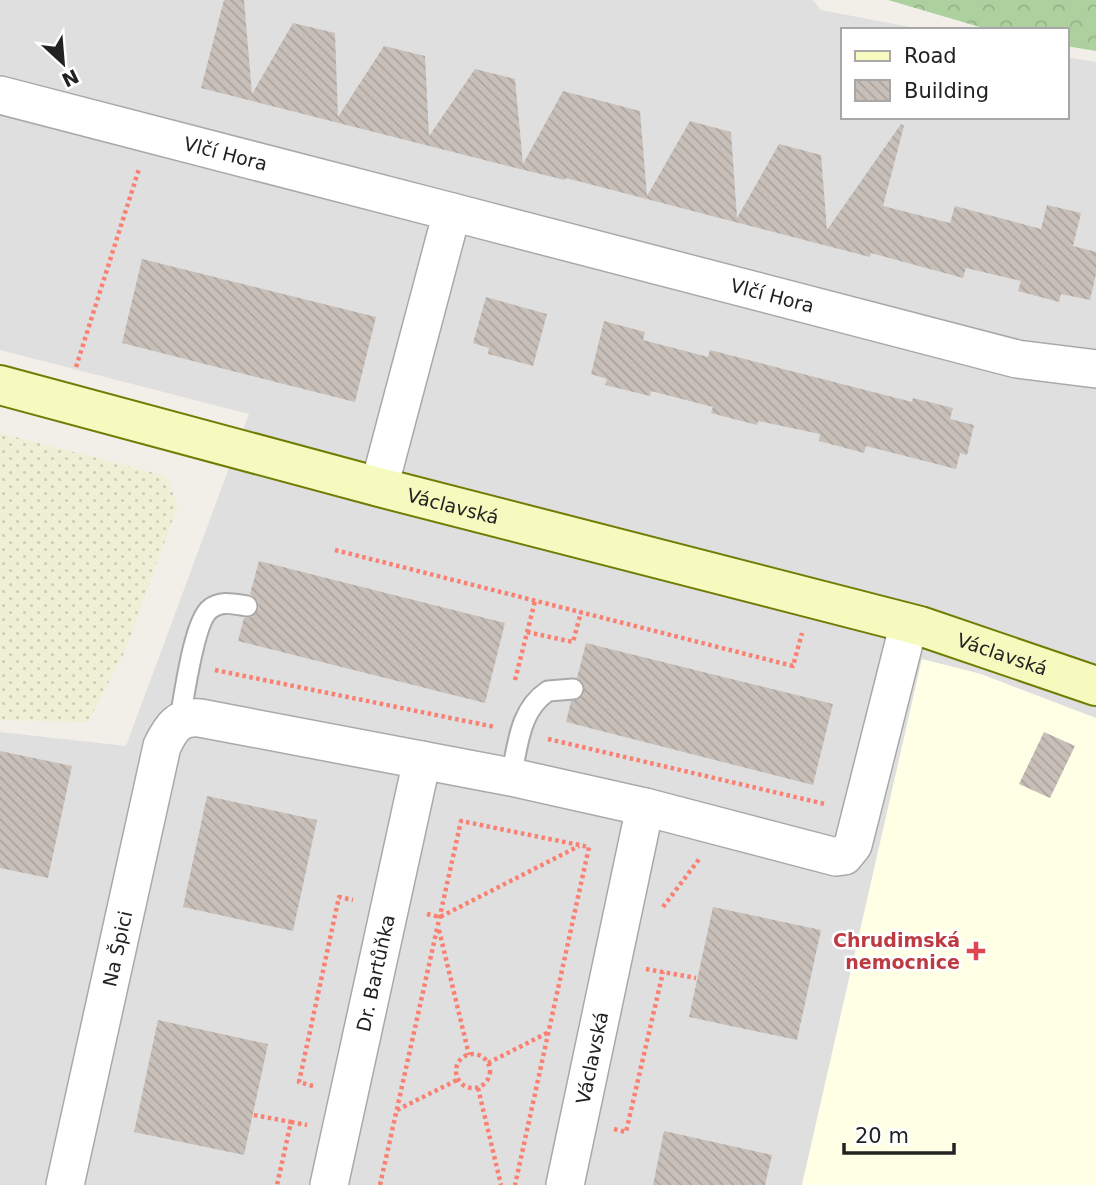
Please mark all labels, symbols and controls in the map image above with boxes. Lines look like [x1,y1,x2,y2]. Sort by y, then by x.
north arrow [28,28,98,98]
legend [841,28,1068,119]
text: Road [904,44,957,68]
text: N [58,65,82,92]
text: Building [904,79,989,103]
street label: Vlčí Hora [181,132,270,175]
street label: Vlčí Hora [728,274,816,317]
street label: Václavská [405,484,501,528]
street label: Václavská [954,628,1050,680]
street label: Na Špici [98,909,136,989]
street label: Dr. Bartůňka [352,912,399,1034]
place label: Chrudimská nemocnice [833,929,960,973]
marker: Chrudimská nemocnice [966,941,986,961]
street label: Václavská [571,1010,612,1106]
scale bar [844,1112,954,1156]
text: 20 m [855,1124,909,1148]

